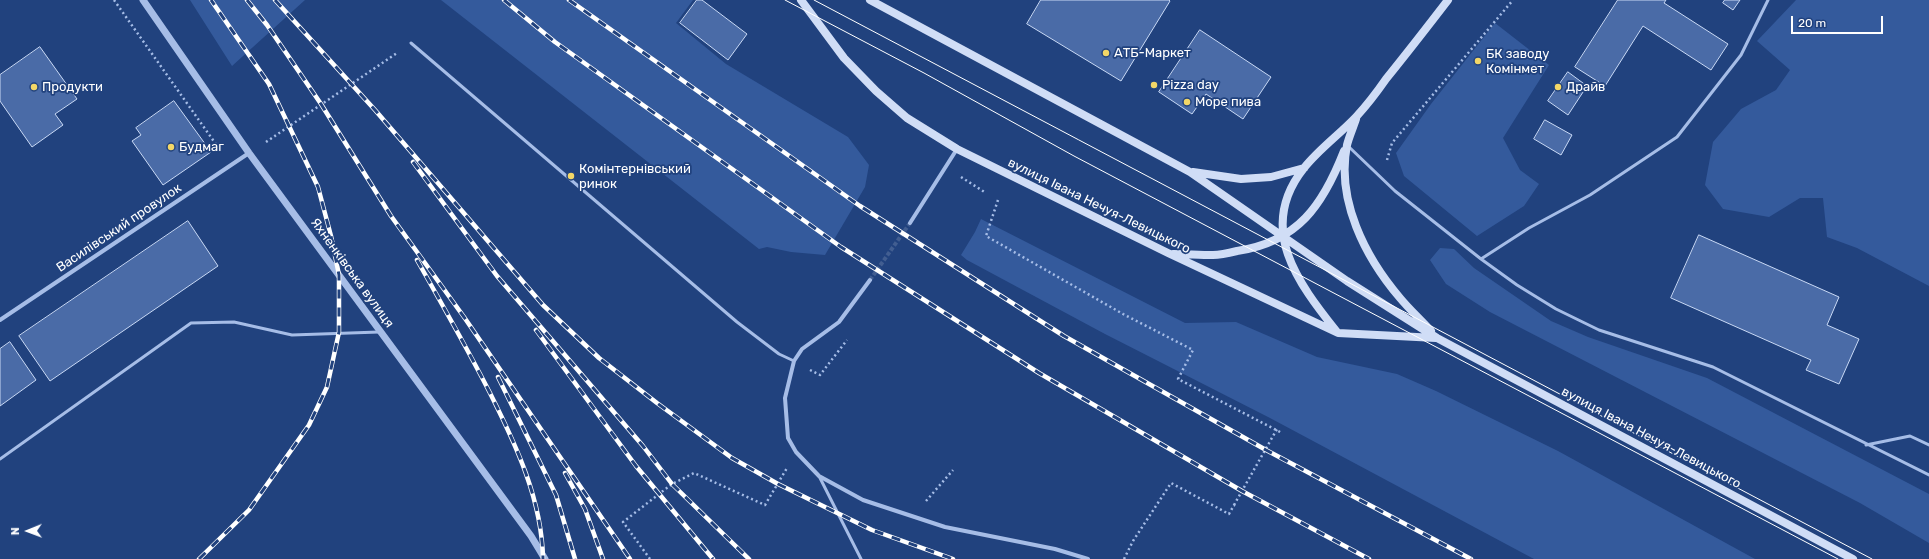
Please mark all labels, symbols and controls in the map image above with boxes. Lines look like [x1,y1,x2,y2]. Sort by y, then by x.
scale bar [1793,8,1885,34]
text: 20 m [1798,16,1826,30]
place label: АТБ-Маркет [1114,45,1191,61]
place label: БК заводу Комінмет [1486,46,1549,77]
marker: АТБ-Маркет [1101,48,1111,58]
marker: БК заводу Комінмет [1473,56,1483,66]
place label: Pizza day [1162,77,1219,93]
place label: Продукти [42,79,103,95]
place label: Драйв [1566,79,1605,95]
marker: Pizza day [1149,80,1159,90]
marker: Продукти [29,82,39,92]
marker: Драйв [1553,82,1563,92]
place label: Море пива [1195,94,1261,110]
marker: Море пива [1182,97,1192,107]
place label: Будмаг [179,139,224,155]
marker: Будмаг [166,142,176,152]
street label: вулиця Івана Нечуя-Левицького [1005,155,1193,257]
place label: Комінтернівський ринок [579,161,691,192]
marker: Комінтернівський ринок [566,171,576,181]
street label: Василівський провулок [53,180,185,276]
street label: Яхненківська вулиця [307,215,397,331]
street label: вулиця Івана Нечуя-Левицького [1559,384,1743,492]
north arrow [8,511,48,551]
text: N [9,527,22,535]

